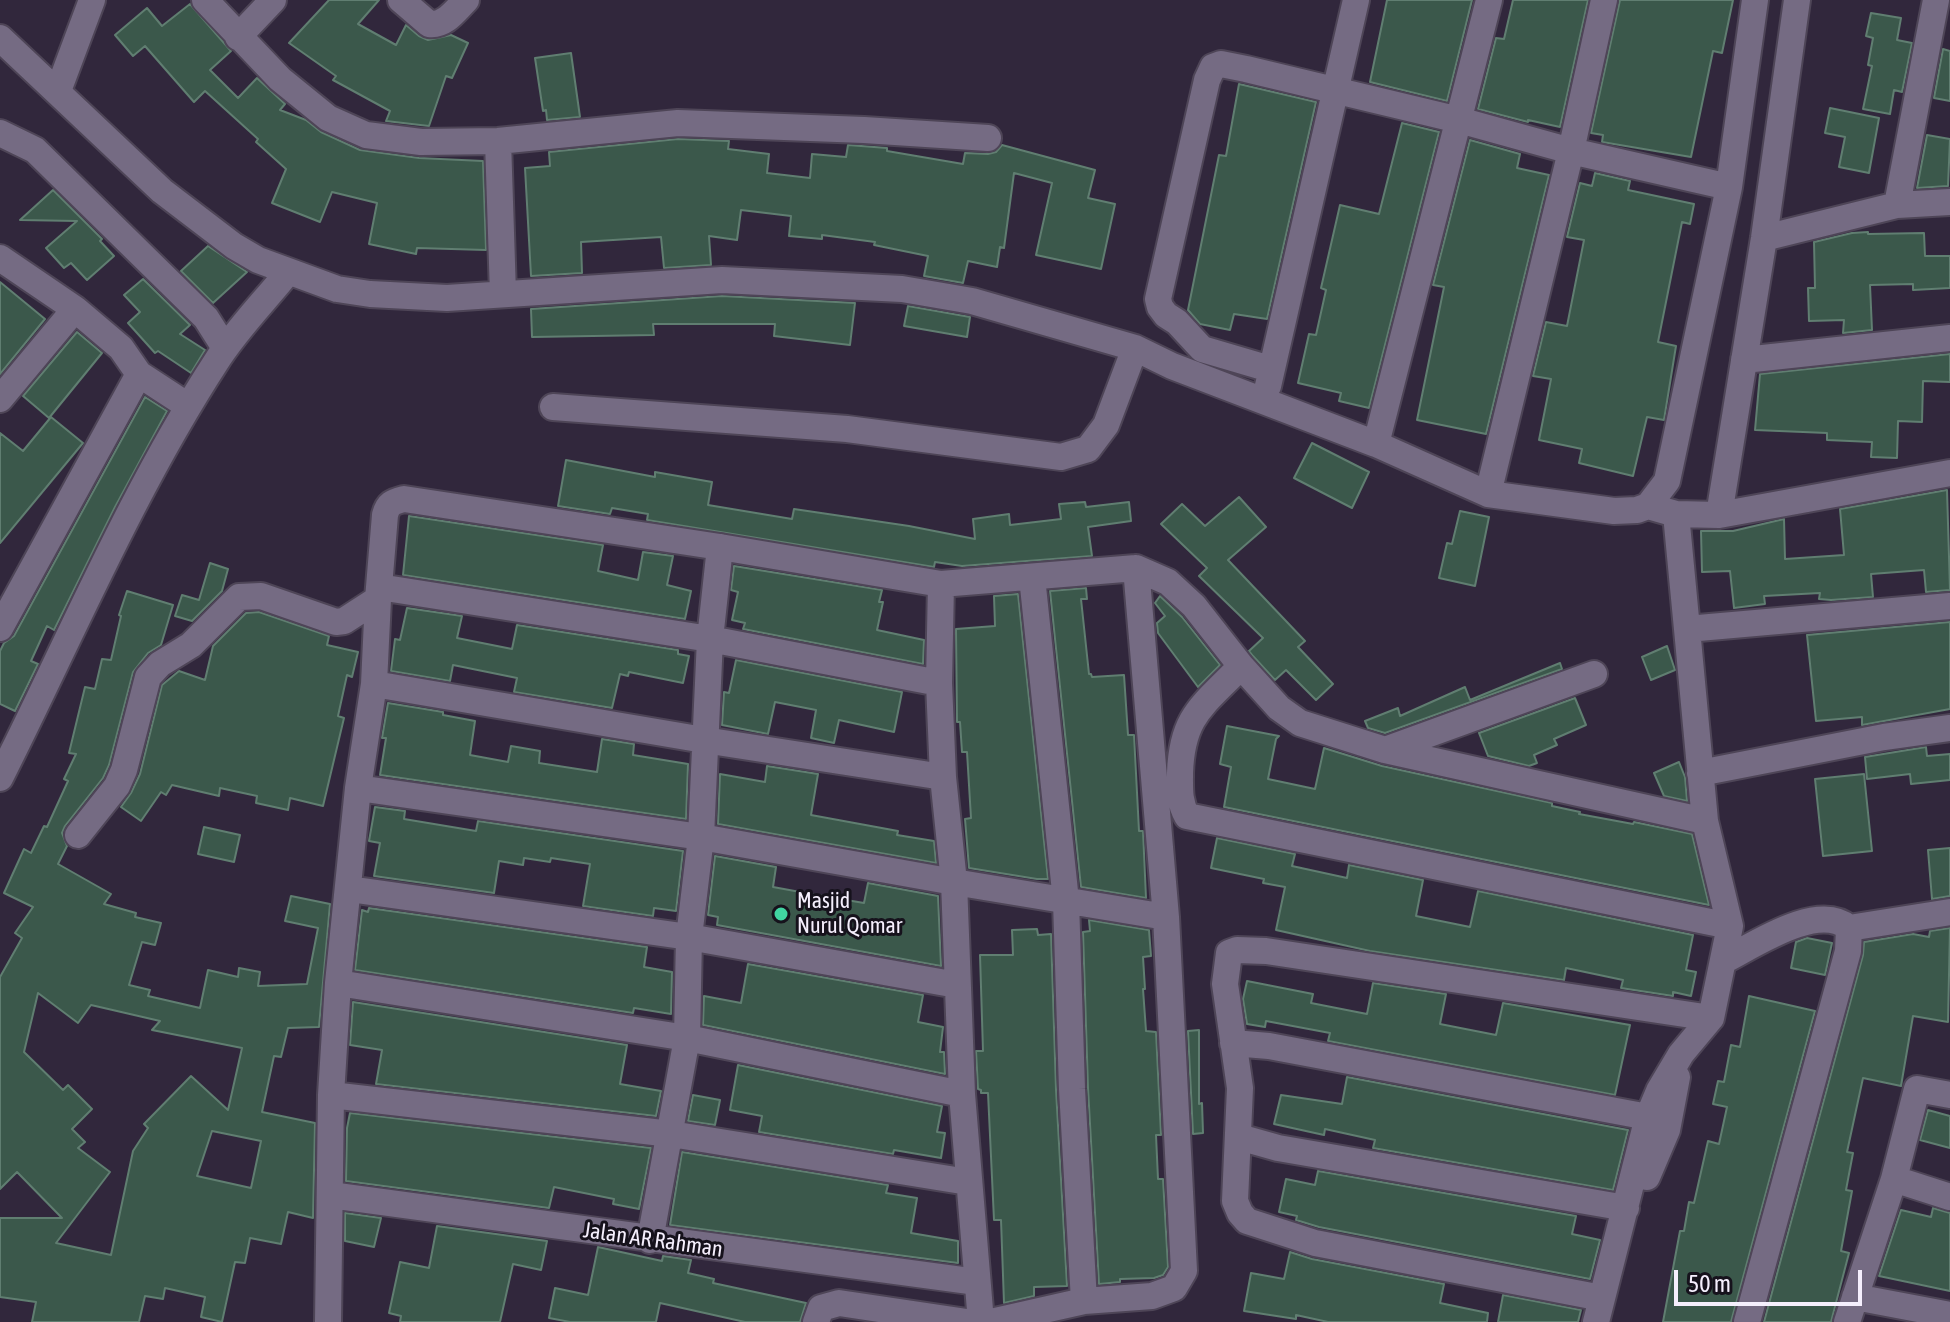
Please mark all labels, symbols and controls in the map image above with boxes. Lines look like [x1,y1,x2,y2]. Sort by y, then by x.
place label: Masjid Nurul Qomar [797,888,902,940]
marker: Masjid Nurul Qomar [772,905,790,923]
street label: Jalan AR Rahman [582,1217,724,1263]
scale bar [1678,1254,1866,1304]
text: 50 m [1688,1270,1731,1297]

